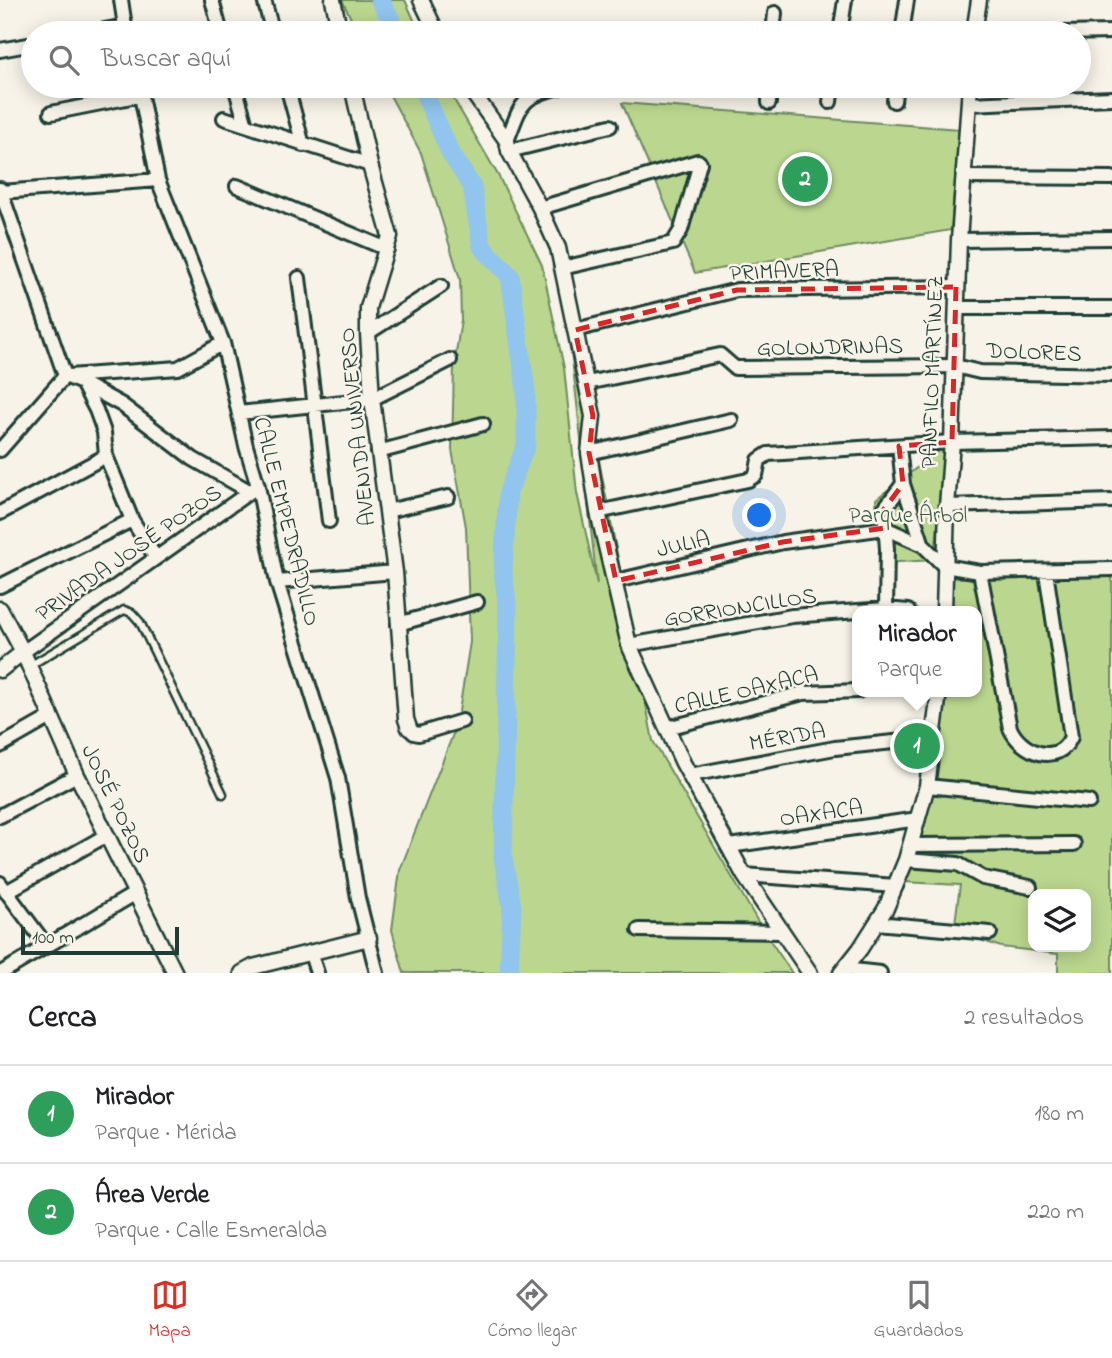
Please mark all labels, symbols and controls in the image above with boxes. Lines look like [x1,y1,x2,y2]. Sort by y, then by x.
search box [21,21,1091,98]
icon: search [45,41,83,79]
text: Buscar aquí [101,41,231,79]
pin: 2 [782,153,828,205]
street label: PRIMAVERA [729,254,840,291]
street label: PANFILO MARTÍNEZ [914,275,953,469]
street label: AVENIDA UNIVERSO [332,326,385,528]
street label: GOLONDRINAS [757,331,903,366]
street label: DOLORES [985,335,1082,372]
street label: CALLE EMPEDRADILLO [244,414,327,629]
street label: PRIVADA JOSÉ POZOS [30,477,229,631]
your location [742,498,776,532]
park label: Parque Árbol [849,499,967,533]
street label: JULIA [654,523,714,568]
street label: GORRIONCILLOS [662,580,819,637]
popup [852,606,982,697]
text: Mirador [878,616,956,654]
text: Parque [878,654,942,687]
street label: CALLE OAXACA [671,659,822,724]
street label: MÉRIDA [747,716,828,761]
pin: 1 [894,720,940,772]
street label: JOSÉ POZOS [72,739,158,869]
street label: OAXACA [778,792,865,837]
map controls [1028,889,1091,952]
button: layers [1028,889,1091,952]
scale bar [21,924,178,956]
text: 100 m [32,925,74,952]
text: Cerca [28,997,97,1041]
text: 2 resultados [964,1002,1084,1035]
text: Mirador [95,1079,174,1117]
text: 1 [47,1098,55,1131]
text: 180 m [1035,1098,1084,1131]
text: Parque · Mérida [95,1117,237,1150]
text: Área Verde [95,1177,209,1215]
text: 2 [45,1196,57,1229]
text: 220 m [1028,1196,1084,1229]
text: Parque · Calle Esmeralda [95,1215,327,1248]
tab: Mapa [148,1276,191,1345]
tab: Cómo llegar [488,1276,577,1345]
tab: Guardados [874,1276,964,1345]

